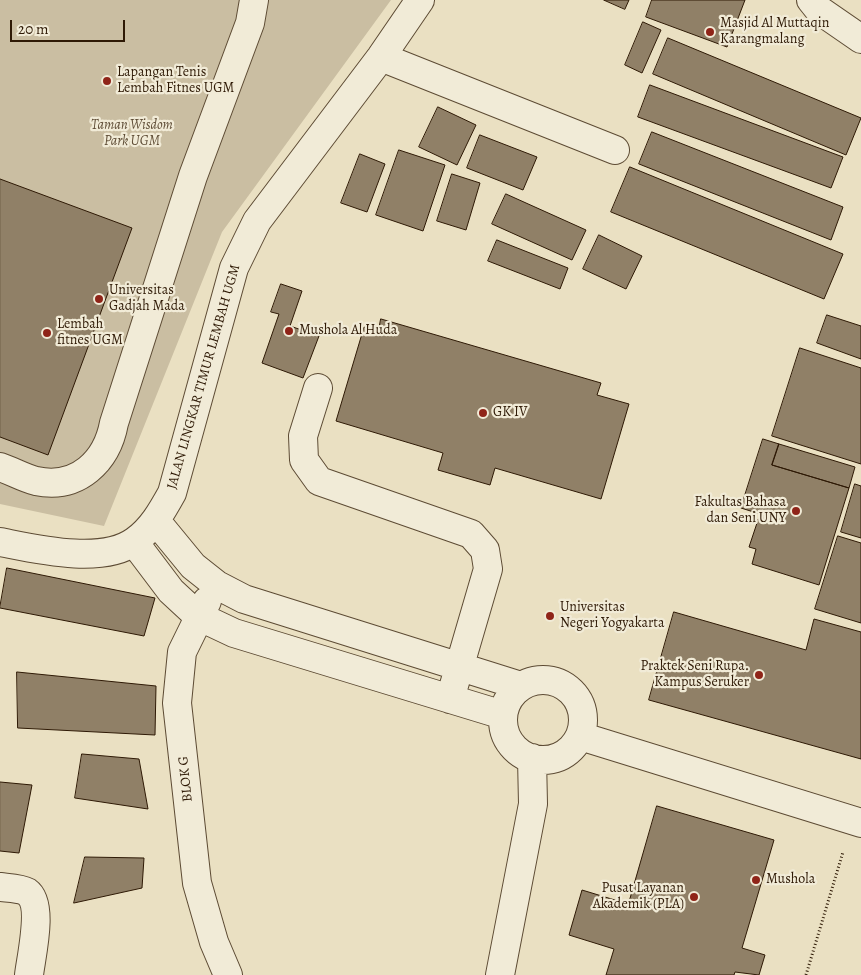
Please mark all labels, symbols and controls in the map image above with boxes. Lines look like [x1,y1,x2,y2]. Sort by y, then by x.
scale bar [12,10,128,42]
place label: Masjid Al Muttaqin Karangmalang [720,16,829,48]
text: 20 m [18,19,49,39]
marker: Masjid Al Muttaqin Karangmalang [704,26,716,38]
place label: Lapangan Tenis Lembah Fitnes UGM [117,65,234,98]
marker: Lapangan Tenis Lembah Fitnes UGM [101,75,113,87]
park label: Taman Wisdom Park UGM [91,118,173,150]
street label: JALAN LINGKAR TIMUR LEMBAH UGM [164,263,244,491]
place label: Universitas Gadjah Mada [109,283,185,316]
marker: Universitas Gadjah Mada [93,293,105,305]
place label: Lembah fitnes UGM [57,317,123,350]
place label: Mushola Al Huda [299,323,397,339]
marker: Mushola Al Huda [283,325,295,337]
marker: Lembah fitnes UGM [41,327,53,339]
place label: GK IV [493,405,527,421]
marker: GK IV [477,407,489,419]
place label: Fakultas Bahasa dan Seni UNY [694,495,786,528]
marker: Fakultas Bahasa dan Seni UNY [790,505,802,517]
place label: Universitas Negeri Yogyakarta [560,600,664,632]
marker: Universitas Negeri Yogyakarta [544,610,556,622]
place label: Praktek Seni Rupa. Kampus Seruker [640,659,749,692]
marker: Praktek Seni Rupa. Kampus Seruker [753,669,765,681]
street label: BLOK G [175,755,197,803]
place label: Mushola [766,872,815,888]
marker: Mushola [750,874,762,886]
place label: Pusat Layanan Akademik (PLA) [593,881,684,914]
marker: Pusat Layanan Akademik (PLA) [688,891,700,903]

